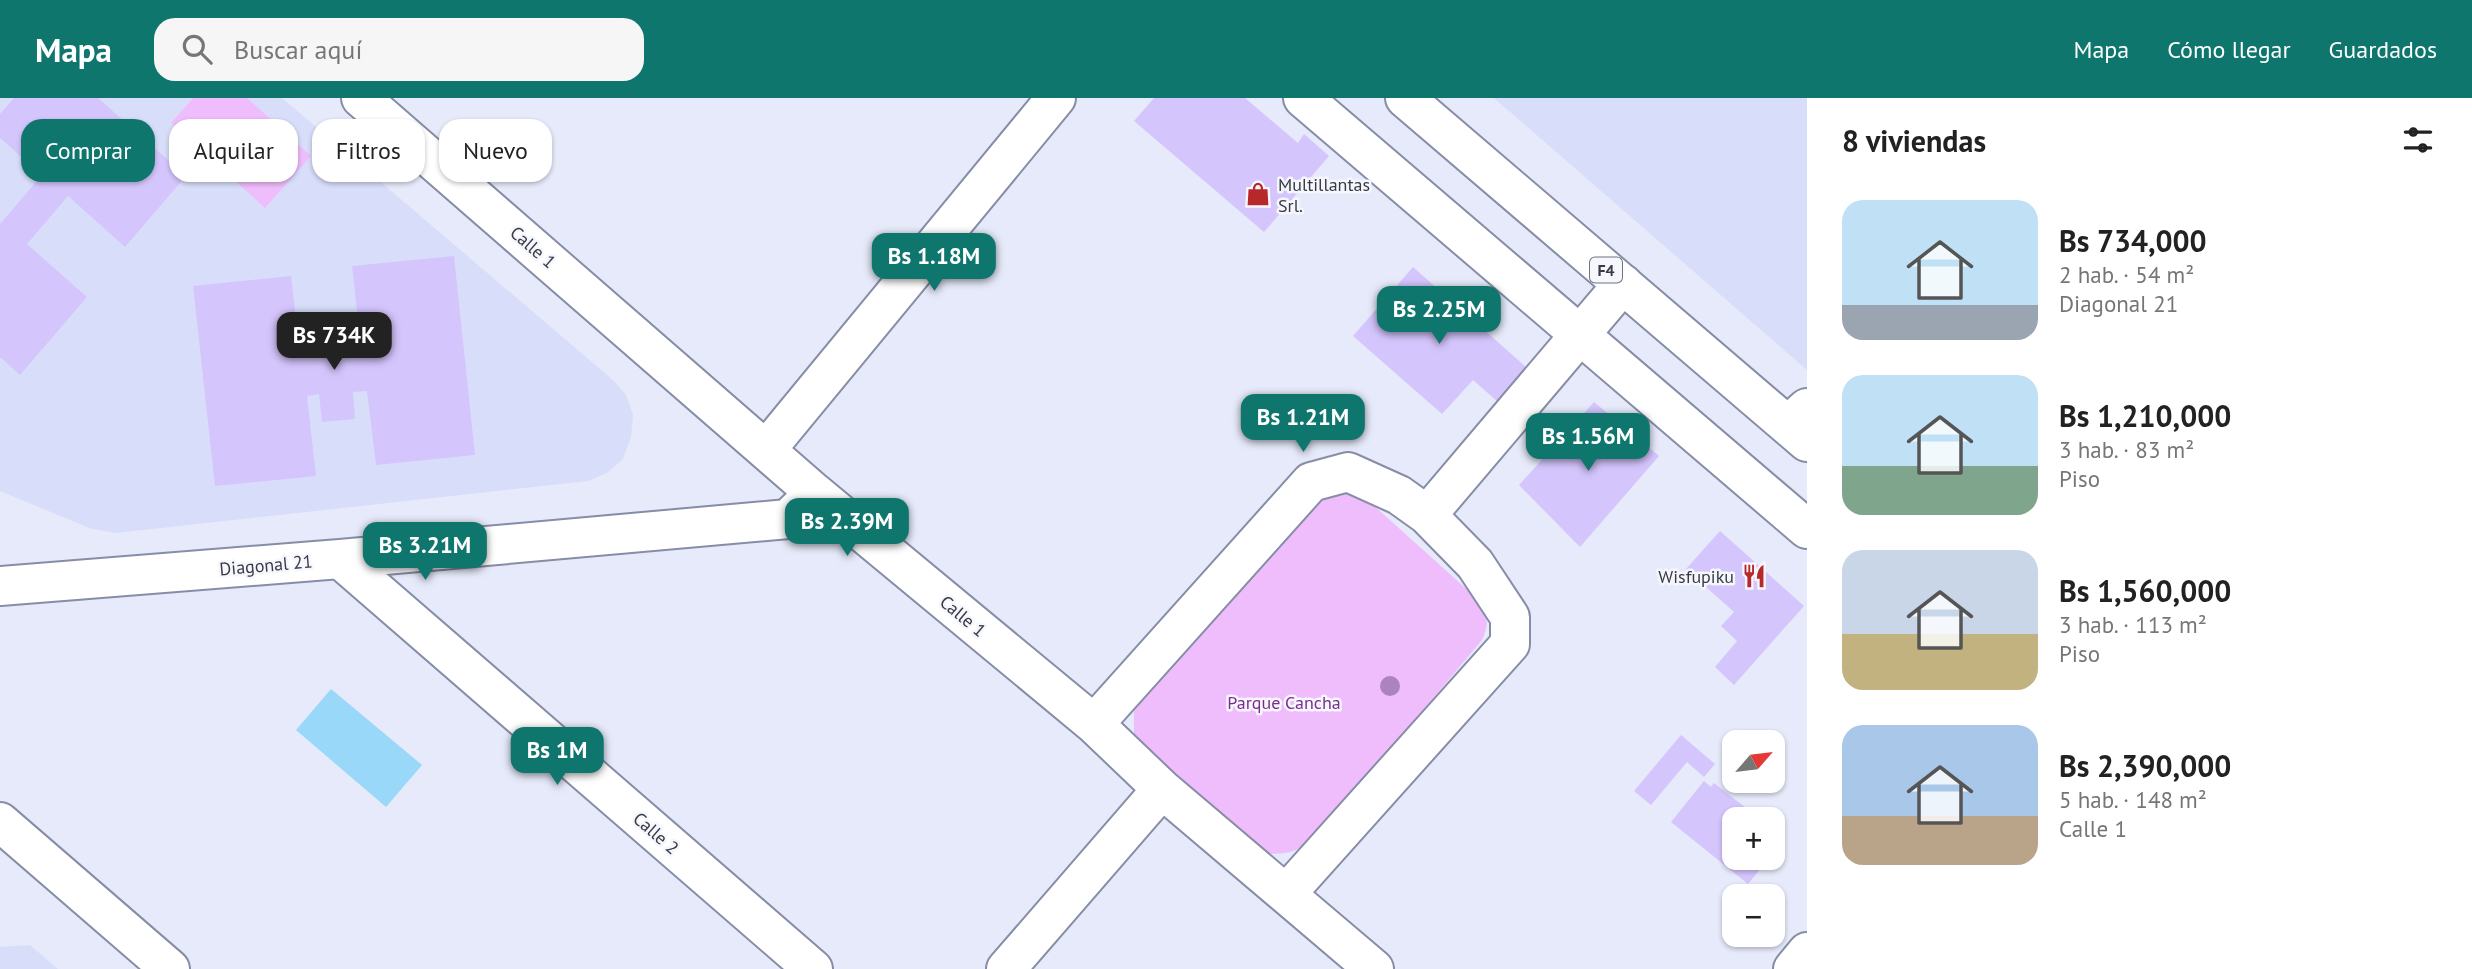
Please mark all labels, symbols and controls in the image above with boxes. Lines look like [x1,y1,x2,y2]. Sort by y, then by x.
search box [154,18,644,81]
text: Mapa [35,28,112,71]
icon: search [178,30,216,68]
text: Buscar aquí [234,33,362,66]
text: Mapa [2073,34,2129,65]
text: Cómo llegar [2167,34,2291,65]
text: Guardados [2329,34,2437,65]
chip: Comprar [21,119,155,182]
chip: Alquilar [169,119,298,182]
chip: Filtros [312,119,425,182]
chip: Nuevo [439,119,552,182]
text: 8 viviendas [1842,121,1986,160]
icon: filters [2399,121,2437,159]
place label: Multillantas Srl. [1278,173,1370,217]
shop icon: Multillantas Srl. [1244,180,1272,208]
street label: Calle 1 [505,221,561,273]
text: Bs 734,000 [2059,221,2207,260]
icon: home [1898,228,1982,312]
pin: Bs 1.18M [862,234,1006,293]
text: Bs 1.18M [888,241,980,270]
road number: F4 [1590,258,1622,282]
text: 2 hab. · 54 m² [2059,260,2194,289]
pin: Bs 2.25M [1367,286,1511,346]
text: Diagonal 21 [2059,289,2178,318]
text: Bs 2.25M [1393,294,1485,323]
pin: Bs 734K [269,313,399,372]
text: Bs 734K [293,320,375,349]
pin: Bs 1.21M [1231,394,1375,454]
text: Bs 1,210,000 [2059,396,2231,435]
text: Bs 1.21M [1257,402,1349,431]
icon: home [1898,403,1982,487]
pin: Bs 1.56M [1516,414,1660,473]
text: Bs 1.56M [1542,421,1634,450]
text: 3 hab. · 83 m² [2059,435,2194,464]
text: Piso [2059,464,2100,493]
pin: Bs 2.39M [775,498,919,558]
text: Bs 2.39M [801,506,893,535]
pin: Bs 3.21M [353,522,497,582]
text: Bs 3.21M [379,530,471,559]
street label: Diagonal 21 [219,549,313,581]
restaurant icon: Wisfupiku [1740,562,1768,590]
place label: Wisfupiku [1658,565,1734,588]
text: Bs 1,560,000 [2059,571,2231,610]
icon: home [1898,578,1982,662]
street label: Calle 1 [935,590,991,642]
text: 3 hab. · 113 m² [2059,610,2207,639]
text: Piso [2059,639,2100,668]
park label: Parque Cancha [1227,691,1341,714]
pin: Bs 1M [508,728,606,787]
north arrow [1722,730,1785,793]
map controls [1722,730,1785,947]
text: Bs 1M [527,735,587,764]
text: Bs 2,390,000 [2059,746,2231,785]
icon: home [1898,753,1982,837]
text: 5 hab. · 148 m² [2059,785,2207,814]
street label: Calle 2 [628,807,684,859]
button: + [1722,807,1785,870]
text: Calle 1 [2059,814,2127,843]
button: − [1722,884,1785,947]

